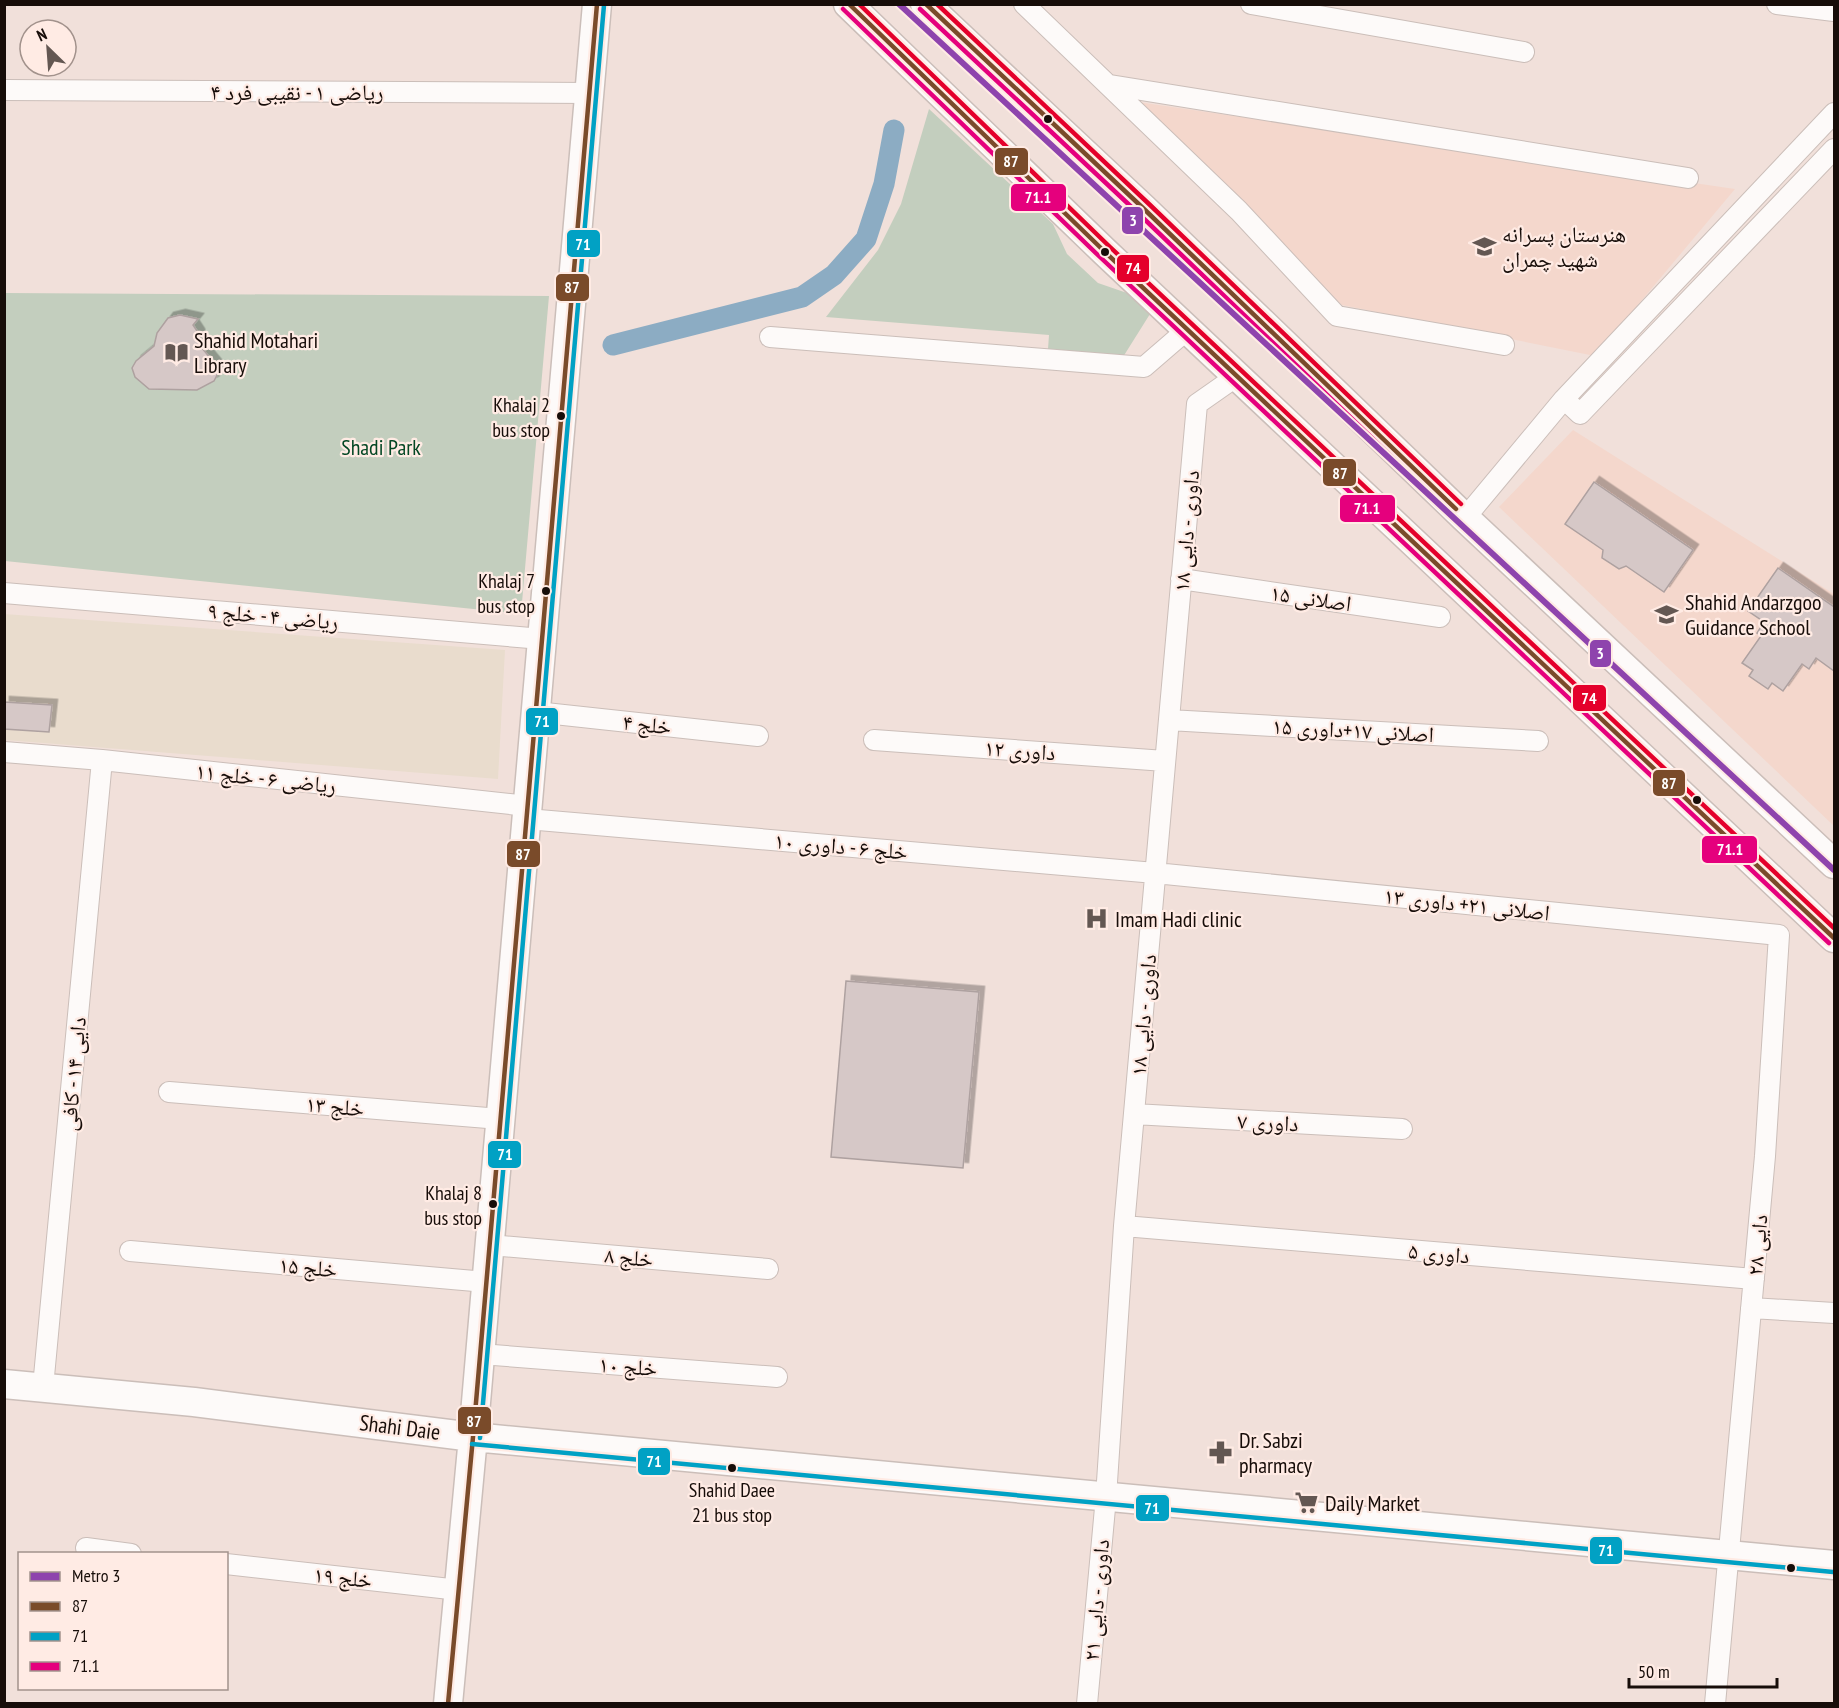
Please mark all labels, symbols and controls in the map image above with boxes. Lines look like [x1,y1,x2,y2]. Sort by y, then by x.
north arrow [18,18,78,78]
text: N [34,24,50,45]
street label: ریاضی ۱ - نقیبی فرد ۴ [210,78,384,106]
unlabelled marker [1042,113,1054,125]
line badge: 87 [994,147,1029,176]
text: 87 [1003,151,1019,171]
line badge: 71.1 [1010,183,1067,212]
text: 71.1 [1025,187,1051,207]
line badge: 3 [1121,206,1144,235]
text: 3 [1129,210,1137,230]
place label: هنرستان پسرانه شهید چمران [1502,220,1626,273]
line badge: 71 [566,229,601,258]
text: 71 [575,234,591,254]
school or university icon: هنرستان پسرانه شهید چمران [1471,234,1497,260]
unlabelled marker [1099,246,1111,258]
line badge: 74 [1116,254,1150,283]
text: 74 [1125,258,1141,278]
line badge: 87 [555,273,590,302]
text: 87 [564,277,580,297]
place label: Shahid Motahari Library [194,326,318,379]
library icon: Shahid Motahari Library [163,340,189,366]
place label: Khalaj 2 bus stop [492,392,550,443]
marker: Khalaj 2 bus stop [555,410,567,422]
park label: Shadi Park [341,433,421,461]
line badge: 87 [1322,458,1357,487]
text: 87 [1332,463,1348,483]
street label: داوری - دایی ۱۸ [1167,469,1205,593]
line badge: 71.1 [1339,494,1396,523]
text: 71.1 [1354,498,1380,518]
place label: Khalaj 7 bus stop [477,568,535,619]
street label: اصلانی ۱۵ [1269,578,1353,618]
marker: Khalaj 7 bus stop [540,585,552,597]
place label: Shahid Andarzgoo Guidance School [1685,588,1822,641]
street label: ریاضی ۴ - خلج ۹ [206,596,340,636]
school or university icon: Shahid Andarzgoo Guidance School [1654,602,1680,628]
line badge: 3 [1589,639,1612,668]
text: 3 [1596,643,1604,663]
line badge: 74 [1572,684,1607,712]
text: 74 [1581,688,1597,708]
line badge: 71 [525,707,559,736]
street label: خلج ۴ [621,708,673,740]
text: 71 [534,711,550,731]
street label: اصلانی ۱۷+داوری ۱۵ [1271,712,1435,748]
street label: داوری ۱۲ [984,734,1056,766]
street label: ریاضی ۶ - خلج ۱۱ [194,757,338,799]
line badge: 87 [1652,769,1686,797]
text: 87 [1661,773,1677,793]
unlabelled marker [1691,794,1703,806]
street label: خلج ۶ - داوری ۱۰ [773,826,909,866]
line badge: 71.1 [1701,835,1758,864]
text: 71.1 [1717,839,1743,859]
line badge: 87 [506,840,541,868]
text: 87 [515,844,531,864]
street label: اصلانی ۲۱+ داوری ۱۳ [1383,881,1551,927]
place label: Imam Hadi clinic [1115,905,1242,933]
hospital icon: Imam Hadi clinic [1084,906,1110,932]
street label: داوری - دایی ۱۸ [1124,953,1162,1077]
street label: دایی ۱۴ - کافی [54,1016,92,1132]
street label: خلج ۱۳ [305,1090,365,1122]
street label: داوری ۷ [1237,1106,1299,1138]
line badge: 71 [487,1140,522,1169]
text: 71 [497,1144,513,1164]
place label: Khalaj 8 bus stop [424,1180,482,1231]
marker: Khalaj 8 bus stop [487,1198,499,1210]
street label: دایی ۲۸ [1740,1213,1774,1277]
street label: داوری ۵ [1407,1236,1471,1270]
street label: خلج ۸ [604,1241,654,1273]
street label: خلج ۱۵ [278,1251,338,1283]
street label: خلج ۱۰ [598,1350,658,1382]
line badge: 87 [457,1406,492,1435]
street label: Shahi Daie [358,1408,442,1446]
text: 87 [466,1411,482,1431]
place label: Dr. Sabzi pharmacy [1239,1426,1313,1479]
pharmacy icon: Dr. Sabzi pharmacy [1208,1440,1234,1466]
line badge: 71 [637,1447,671,1476]
text: 71 [646,1451,662,1471]
marker: Shahid Daee 21 bus stop [726,1462,738,1474]
place label: Shahid Daee 21 bus stop [689,1477,775,1528]
place label: Daily Market [1325,1489,1420,1517]
supermarket icon: Daily Market [1294,1490,1320,1516]
line badge: 71 [1135,1494,1170,1522]
text: 71 [1144,1498,1160,1518]
line badge: 71 [1589,1536,1623,1565]
street label: داوری - دایی ۲۱ [1077,1538,1115,1662]
text: 71 [1598,1540,1614,1560]
legend [18,1552,228,1690]
street label: خلج ۱۹ [312,1560,374,1594]
unlabelled marker [1785,1562,1797,1574]
text: Metro 3 [72,1564,120,1587]
text: 87 [72,1594,88,1617]
text: 71 [72,1624,88,1647]
scale bar [1629,1651,1778,1689]
text: 71.1 [72,1654,100,1677]
text: 50 m [1638,1660,1670,1683]

